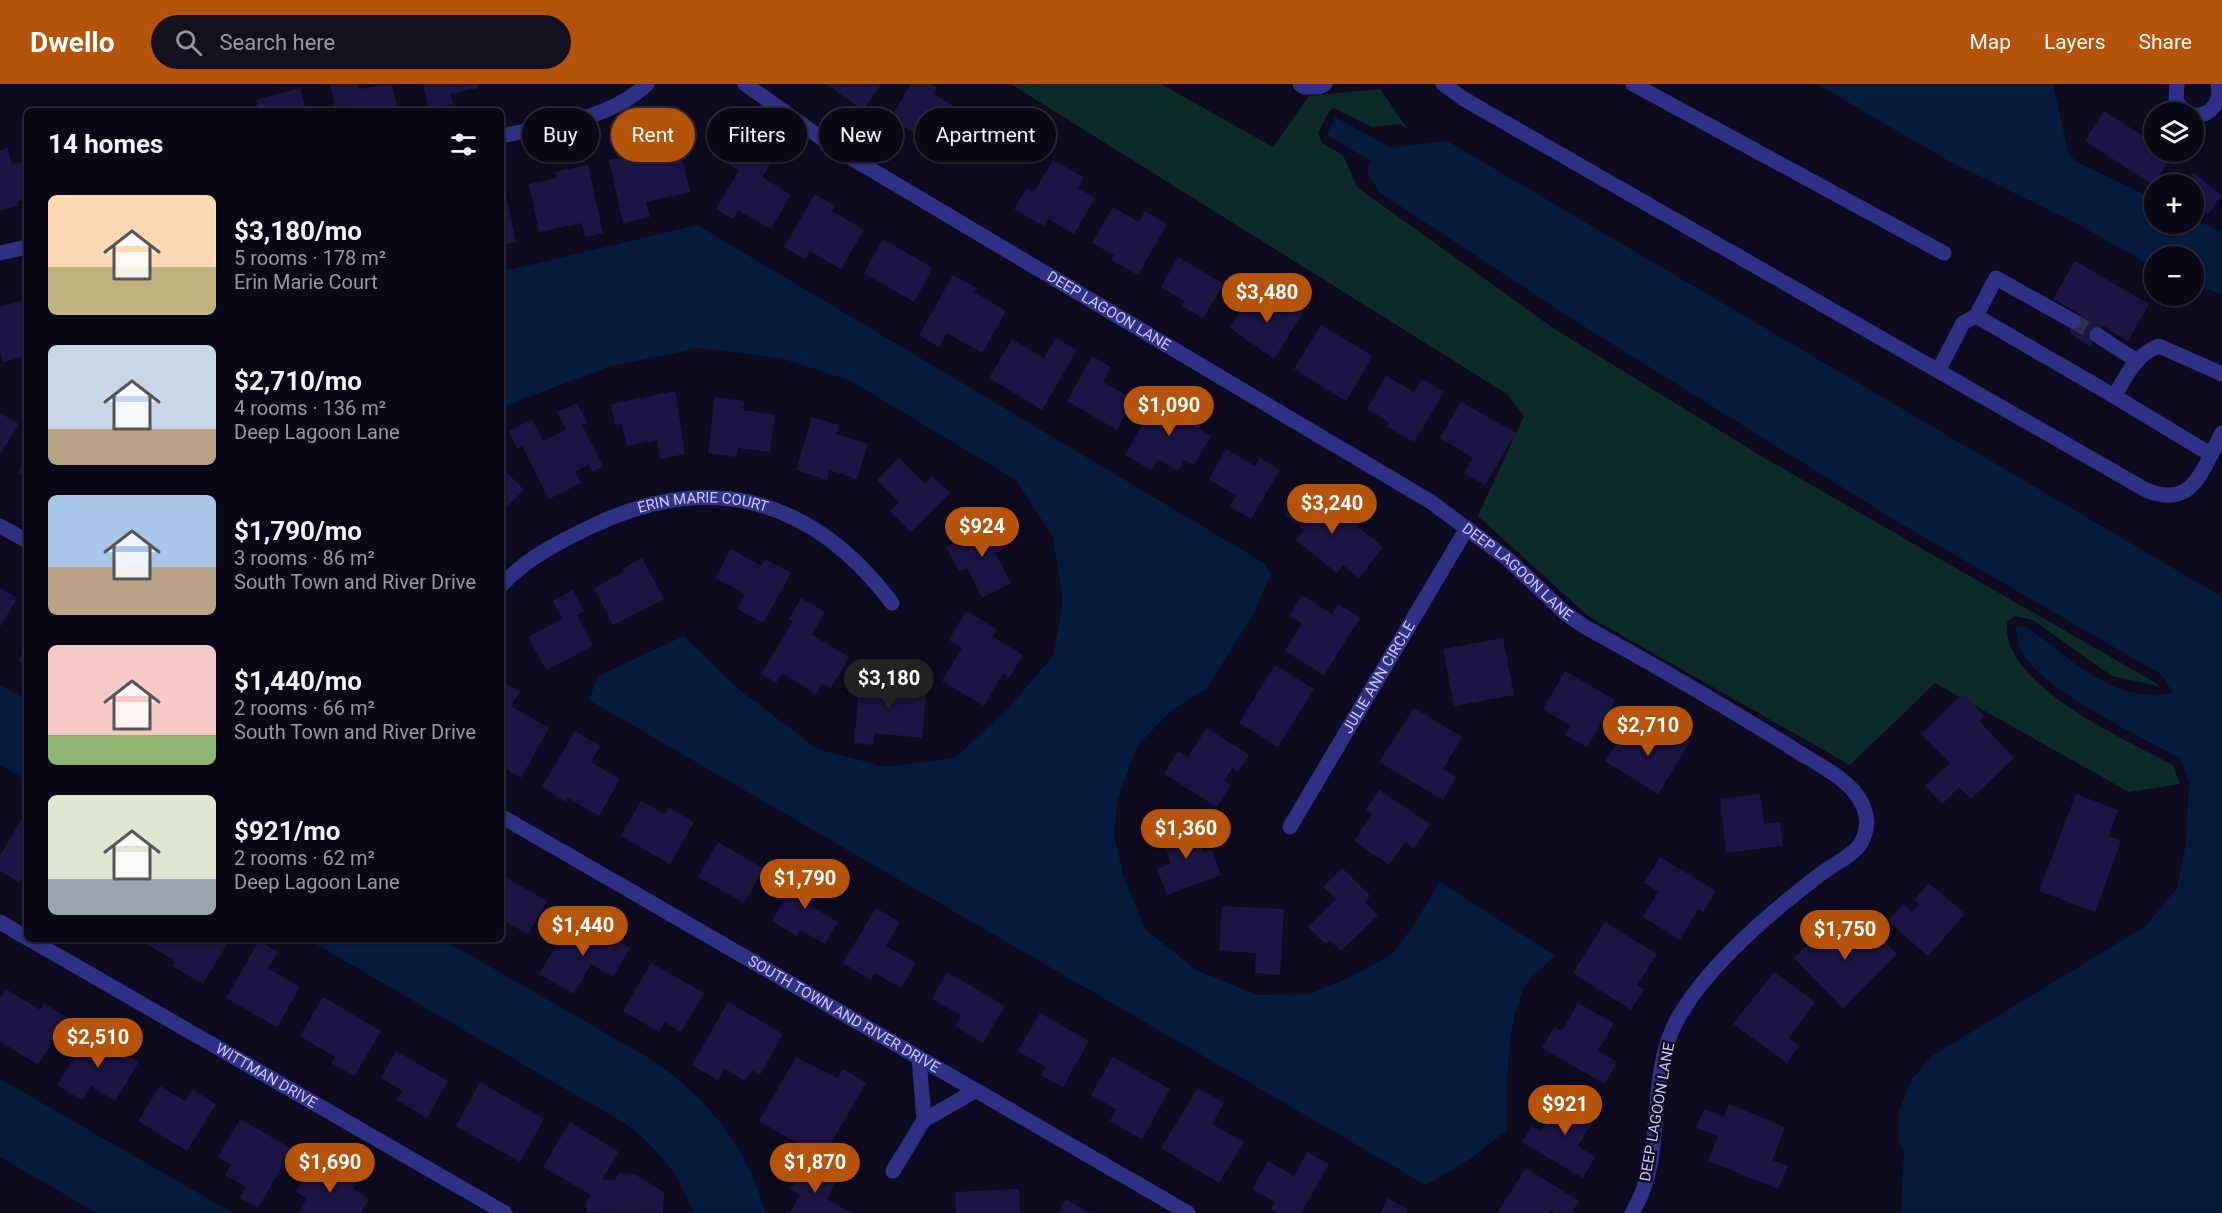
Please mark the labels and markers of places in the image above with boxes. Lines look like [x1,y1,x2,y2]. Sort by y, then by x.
pin: $3,480 [1218,273,1316,324]
pin: $1,090 [1120,386,1218,437]
pin: $3,240 [1283,484,1381,535]
pin: $924 [946,507,1018,558]
pin: $3,180 [840,659,938,710]
pin: $2,710 [1599,706,1697,757]
pin: $1,360 [1137,809,1235,860]
pin: $1,790 [756,859,854,910]
pin: $1,440 [534,906,632,957]
pin: $1,750 [1796,910,1894,961]
pin: $2,510 [49,1018,147,1069]
pin: $921 [1529,1085,1601,1136]
pin: $1,690 [281,1143,379,1194]
pin: $1,870 [766,1143,864,1194]

